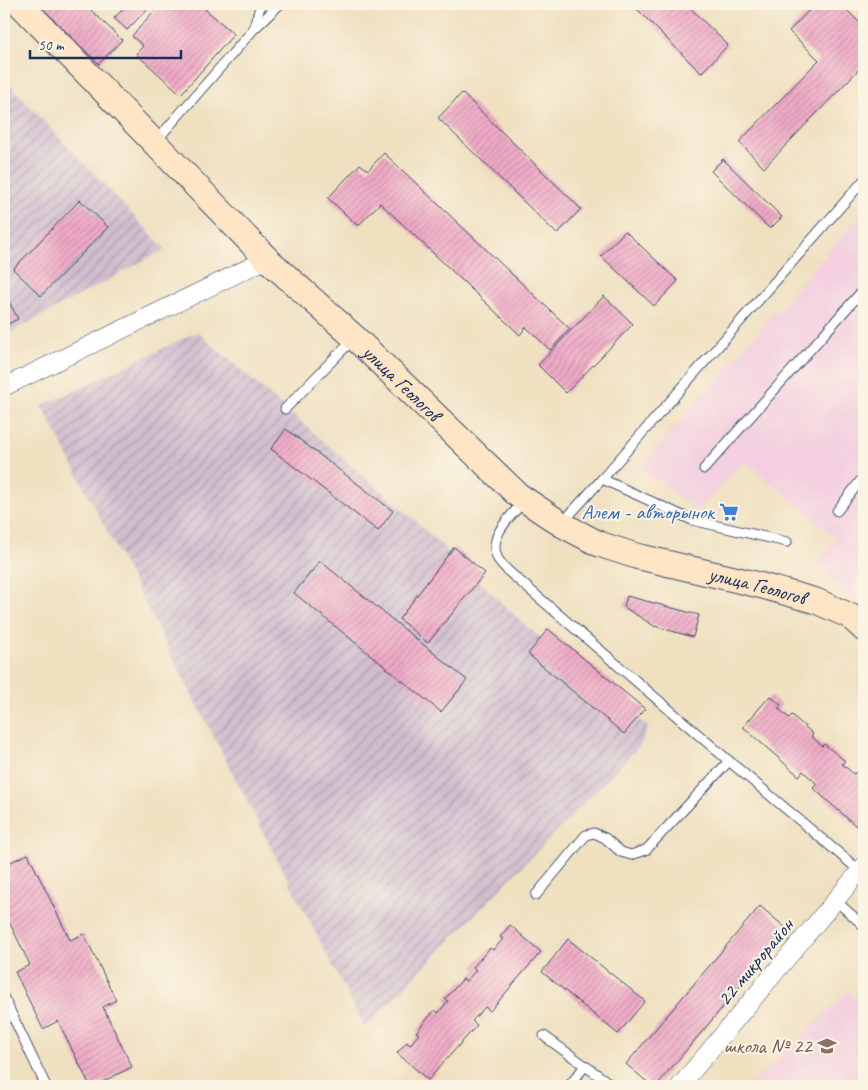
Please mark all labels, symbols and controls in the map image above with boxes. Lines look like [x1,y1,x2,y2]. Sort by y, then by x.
scale bar [30,28,181,60]
text: 50 m [38,36,65,55]
street label: улица Геологов [355,338,449,429]
place label: Алем - авторынок [581,499,716,525]
supermarket icon: Алем - авторынок [718,501,740,523]
street label: улица Геологов [704,560,812,612]
street label: 22 микрорайон [711,912,800,1011]
place label: школа № 22 [723,1033,814,1059]
school or university icon: школа № 22 [816,1035,838,1057]

